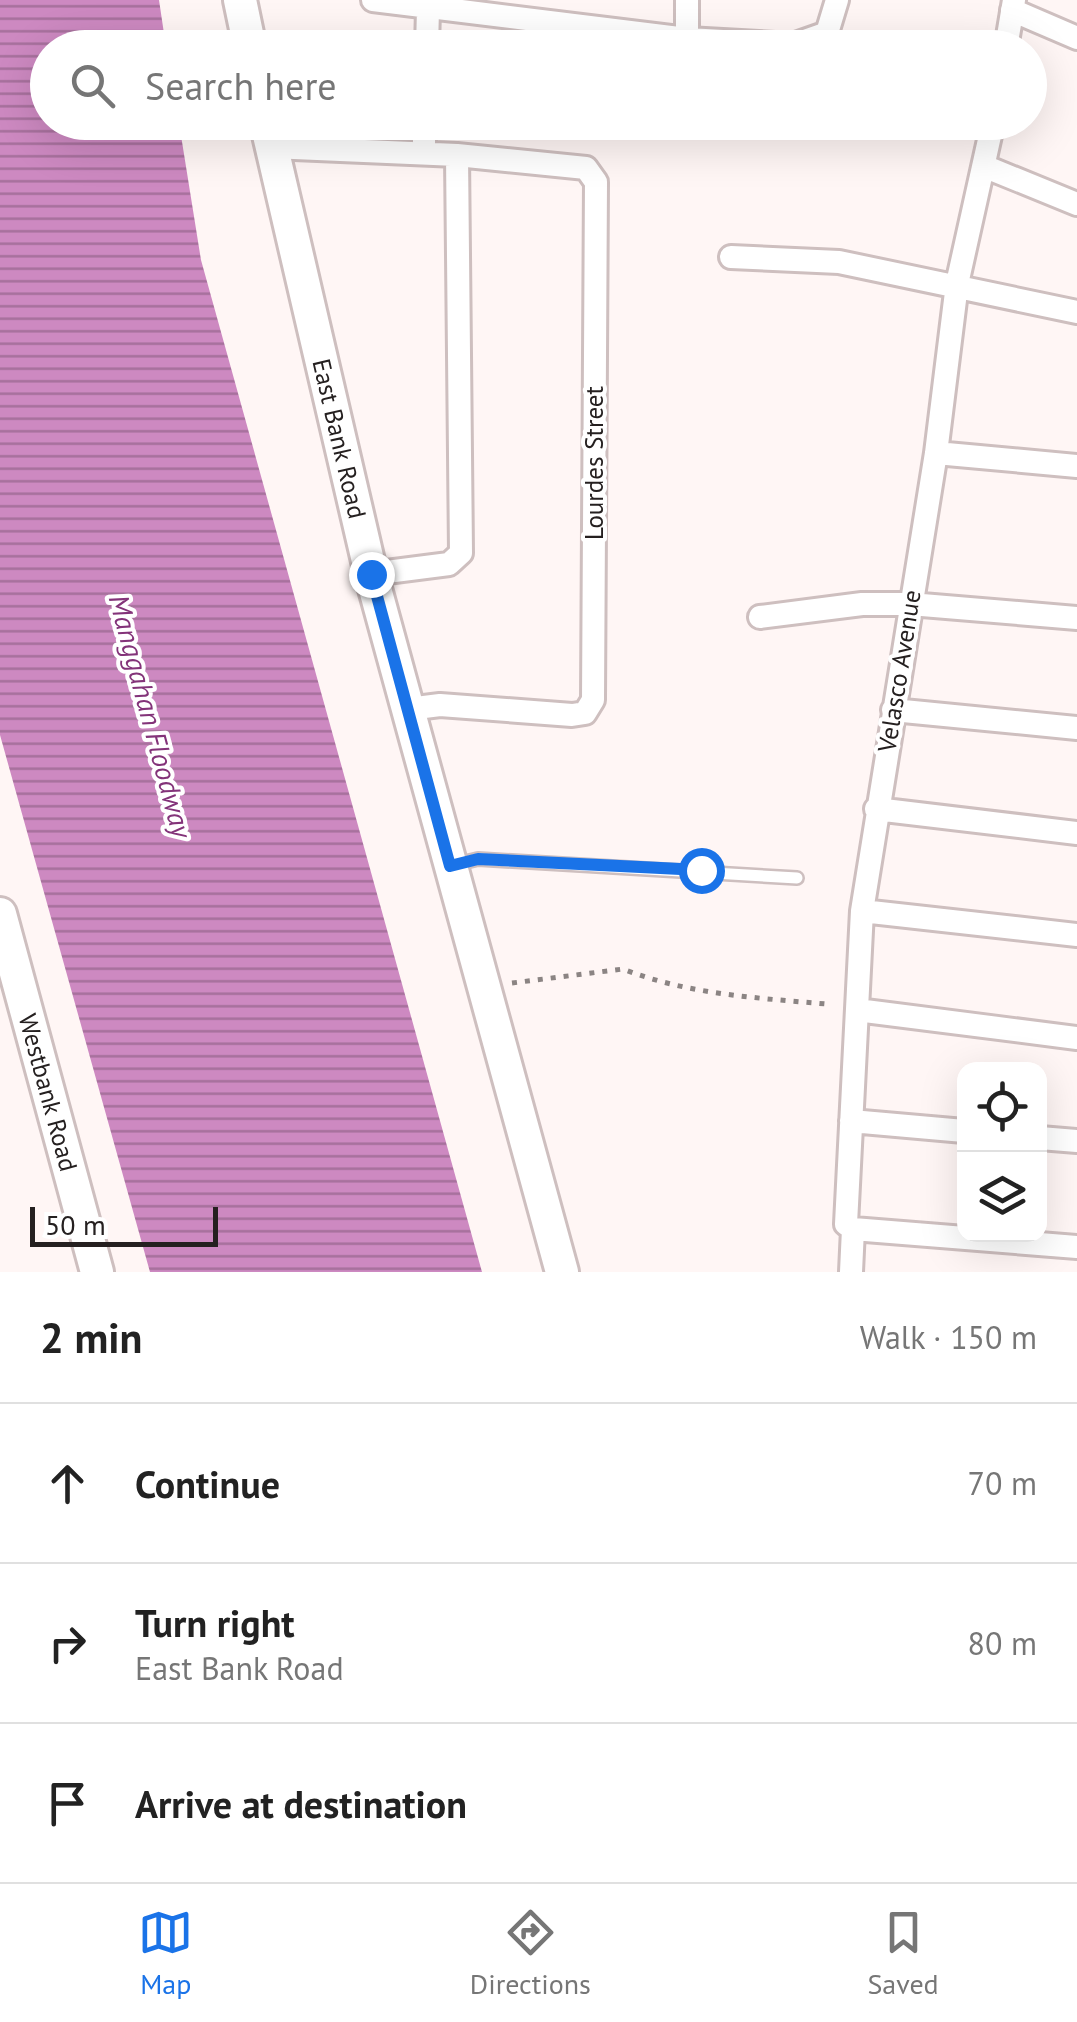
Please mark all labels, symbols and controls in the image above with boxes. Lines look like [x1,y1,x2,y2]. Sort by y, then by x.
search box [30,30,1047,140]
icon: search [65,58,120,113]
text: Search here [145,61,337,110]
street label: East Bank Road [306,356,374,522]
street label: Lourdes Street [578,385,610,540]
route end [349,552,395,598]
street label: Velasco Avenue [870,588,928,755]
water label: Manggahan Floodway [101,590,202,843]
route start [679,848,725,894]
street label: Westbank Road [12,1010,85,1175]
map controls [957,1062,1047,1242]
button: locate [957,1062,1047,1152]
button: layers [957,1152,1047,1242]
scale bar [30,1202,218,1246]
text: 50 m [45,1206,106,1243]
text: 2 min [40,1310,142,1365]
text: Walk · 150 m [860,1316,1037,1358]
icon: ahead [40,1456,95,1511]
text: Continue [135,1459,280,1508]
text: 70 m [968,1462,1037,1504]
text: Turn right [135,1598,295,1647]
icon: right [40,1616,95,1671]
text: 80 m [968,1622,1037,1664]
text: East Bank Road [135,1647,344,1689]
icon: arrive [40,1776,95,1831]
text: Arrive at destination [135,1779,467,1828]
tab: Map [138,1905,193,2002]
tab: Directions [470,1905,591,2002]
tab: Saved [867,1905,939,2002]

